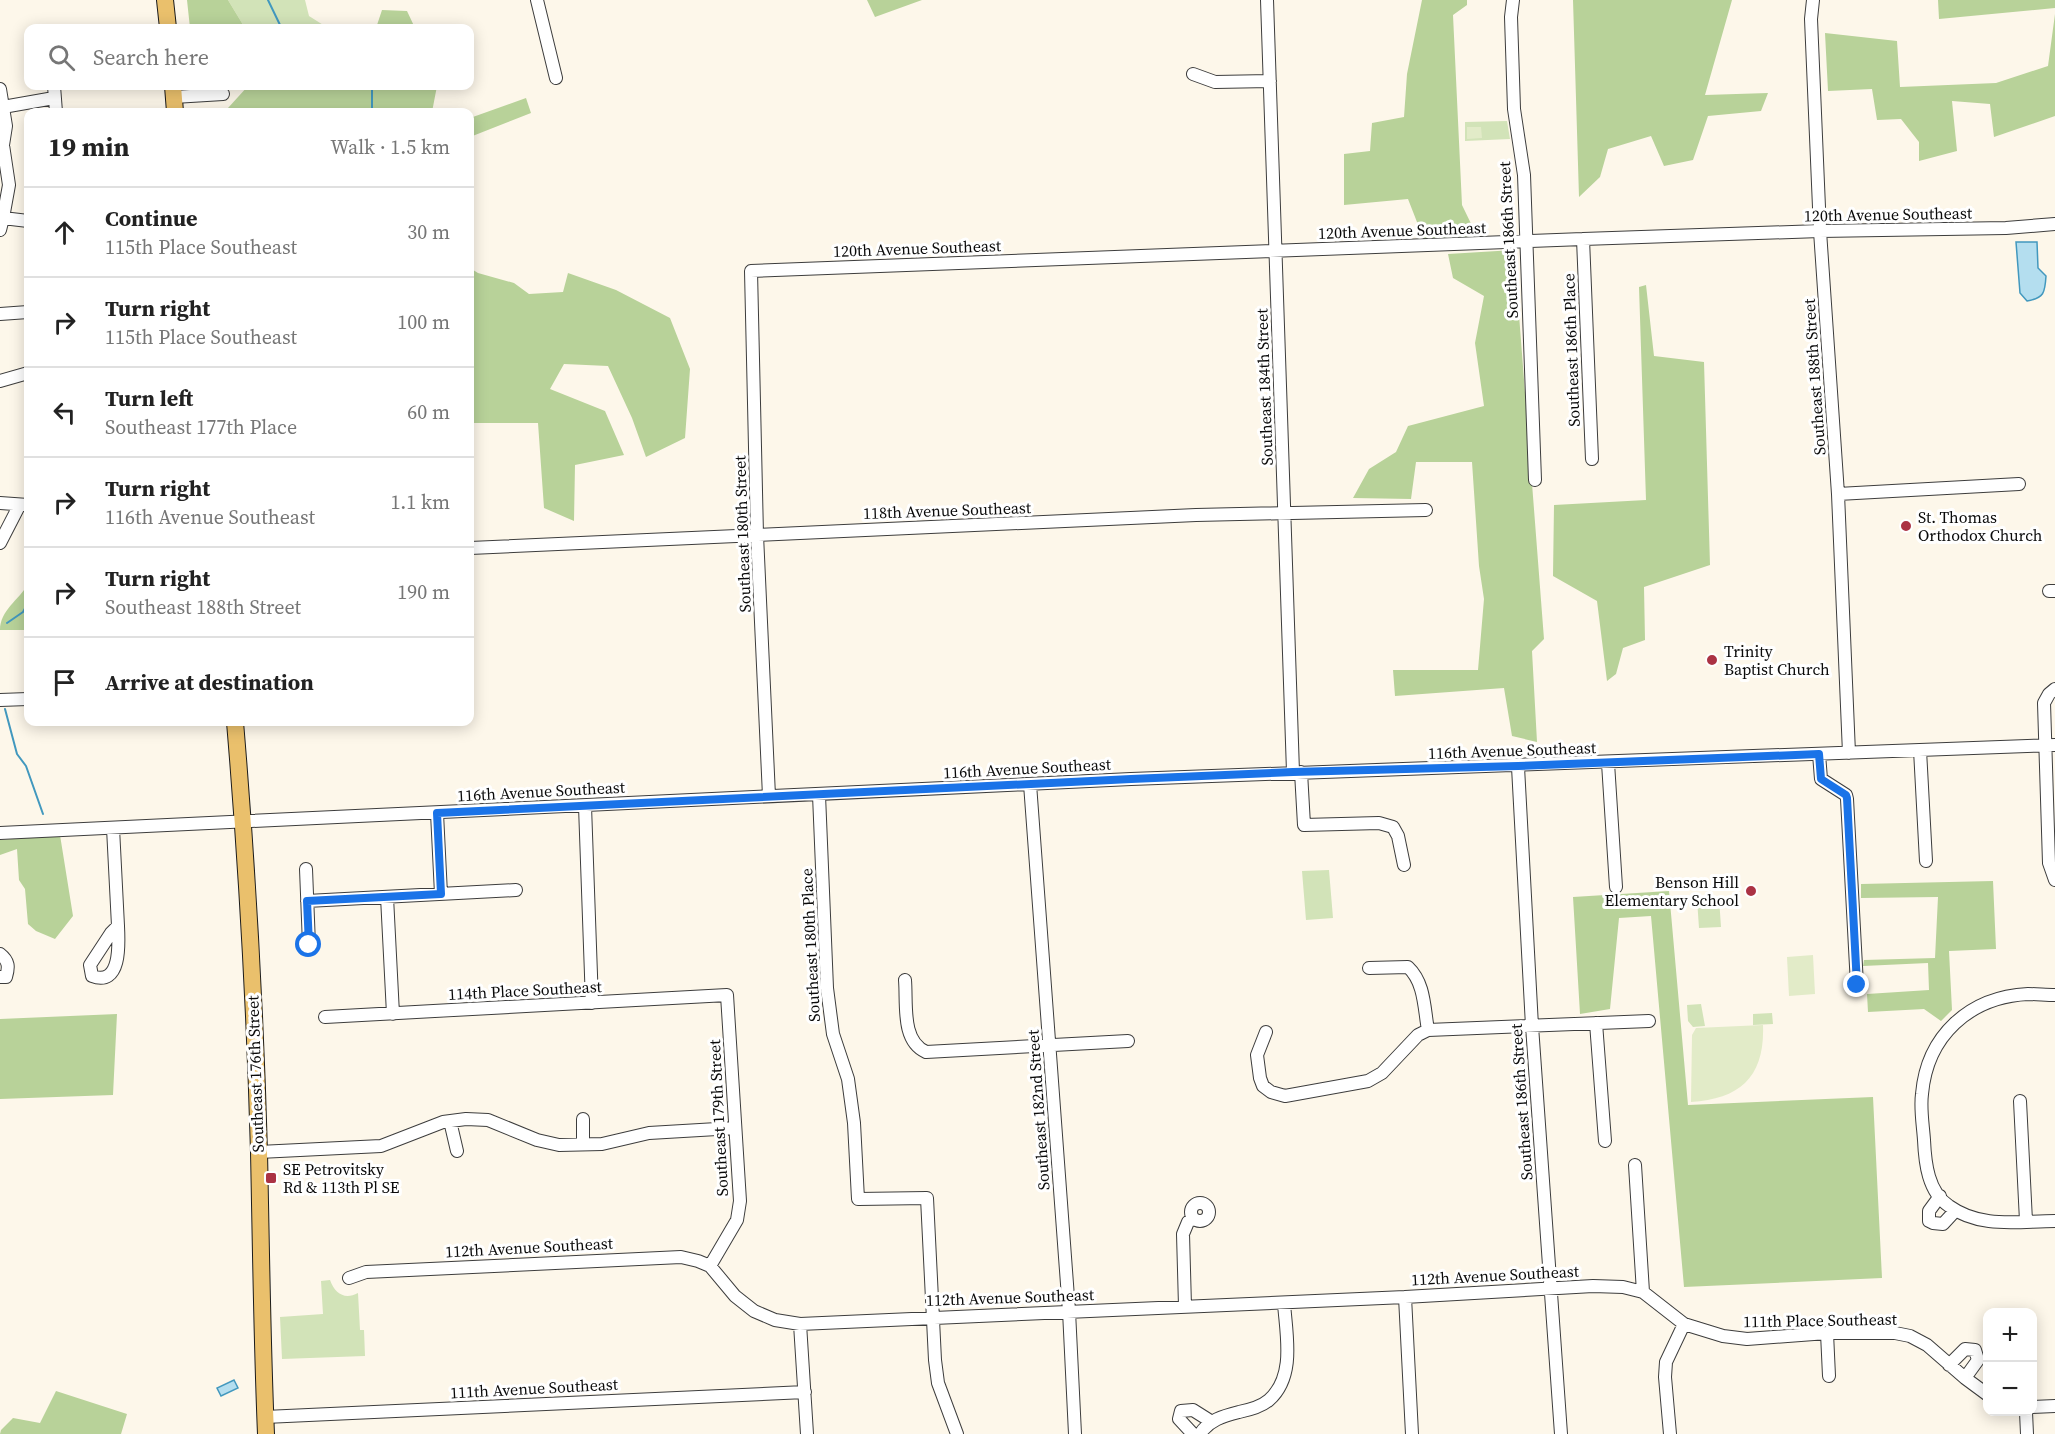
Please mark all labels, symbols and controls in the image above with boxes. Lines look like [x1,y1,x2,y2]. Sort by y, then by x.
search box [24,24,474,90]
icon: search [45,41,78,74]
text: Search here [93,42,209,72]
text: 19 min [48,129,130,165]
text: Walk · 1.5 km [330,133,450,161]
street label: Southeast 186th Street [1493,160,1523,319]
street label: 120th Avenue Southeast [1804,202,1973,226]
text: Continue [105,203,198,233]
icon: ahead [48,216,81,249]
street label: 120th Avenue Southeast [1318,216,1487,244]
text: 30 m [407,218,450,246]
text: 115th Place Southeast [105,233,297,261]
street label: 120th Avenue Southeast [833,234,1002,262]
street label: Southeast 186th Place [1557,273,1585,427]
text: Turn right [105,293,210,323]
street label: Southeast 188th Street [1797,297,1830,456]
icon: right [48,306,81,339]
street label: Southeast 184th Street [1250,307,1278,466]
text: 100 m [397,308,450,336]
text: 115th Place Southeast [105,323,297,351]
text: Turn left [105,383,193,413]
icon: left [48,396,81,429]
text: 60 m [407,398,450,426]
text: Southeast 177th Place [105,413,297,441]
street label: Southeast 180th Street [728,454,756,613]
text: Turn right [105,473,210,503]
icon: right [48,486,81,519]
text: 1.1 km [390,488,450,516]
street label: 118th Avenue Southeast [863,496,1032,524]
text: 116th Avenue Southeast [105,503,315,531]
place label: St. Thomas Orthodox Church [1918,506,2043,546]
marker: St. Thomas Orthodox Church [1899,519,1913,533]
text: Turn right [105,563,210,593]
icon: right [48,576,81,609]
text: 190 m [397,578,450,606]
text: Southeast 188th Street [105,593,301,621]
place label: Trinity Baptist Church [1724,640,1830,680]
marker: Trinity Baptist Church [1705,653,1719,667]
icon: arrive [48,666,81,699]
text: Arrive at destination [105,667,314,697]
street label: 116th Avenue Southeast [1428,736,1597,764]
street label: 116th Avenue Southeast [943,753,1112,783]
street label: 116th Avenue Southeast [457,776,626,806]
street label: Southeast 180th Place [795,868,825,1022]
place label: Benson Hill Elementary School [1605,871,1739,911]
marker: Benson Hill Elementary School [1744,884,1758,898]
route start [295,931,321,957]
route end [1843,971,1869,997]
street label: 114th Place Southeast [448,975,603,1005]
street label: Southeast 176th Street [241,994,269,1153]
street label: Southeast 186th Street [1504,1022,1537,1181]
street label: Southeast 182nd Street [1021,1028,1055,1191]
street label: Southeast 179th Street [703,1038,733,1197]
place label: SE Petrovitsky Rd & 113th Pl SE [283,1158,400,1198]
marker: SE Petrovitsky Rd & 113th Pl SE [264,1171,278,1185]
street label: 112th Avenue Southeast [445,1232,614,1262]
street label: 112th Avenue Southeast [1411,1260,1580,1290]
street label: 112th Avenue Southeast [926,1283,1095,1311]
street label: 111th Place Southeast [1743,1308,1898,1332]
map controls [1983,1308,2037,1416]
button: + [1983,1308,2037,1362]
button: − [1983,1362,2037,1416]
street label: 111th Avenue Southeast [450,1373,619,1403]

